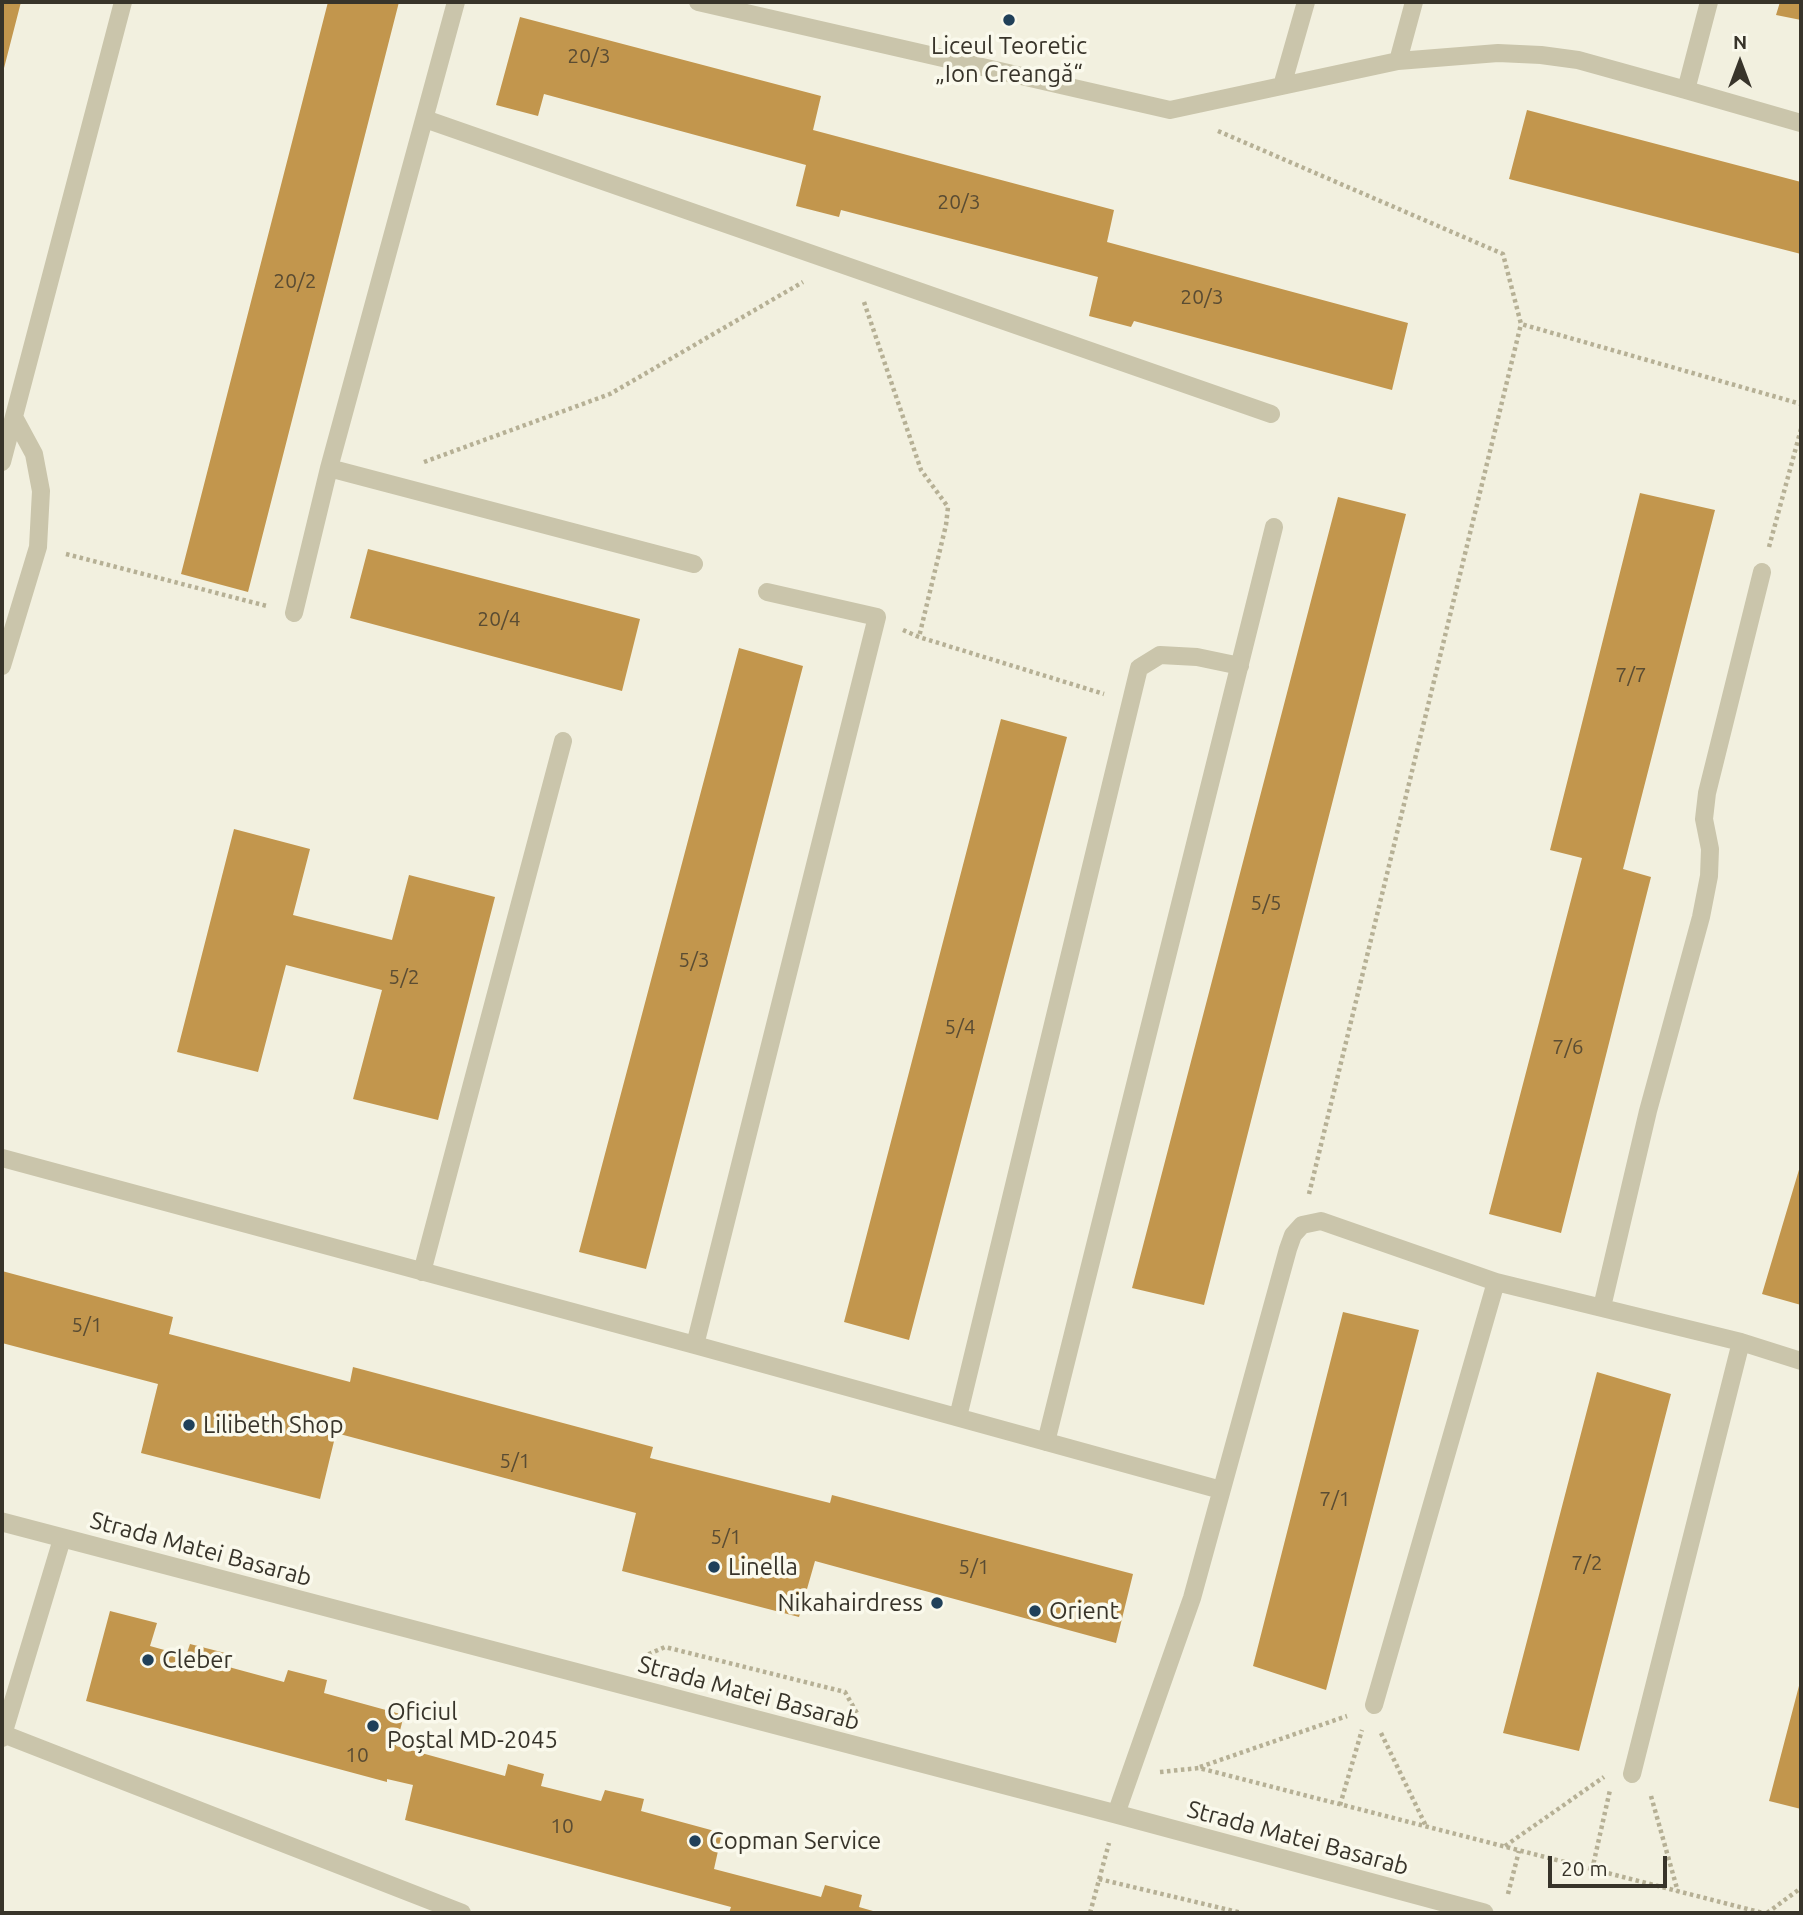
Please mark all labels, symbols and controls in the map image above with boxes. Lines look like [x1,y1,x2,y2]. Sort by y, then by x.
marker: Liceul Teoretic „Ion Creangă“ [1001,12,1017,28]
north arrow [1705,28,1775,98]
text: N [1733,31,1747,53]
place label: Liceul Teoretic „Ion Creangă“ [931,32,1087,88]
house number: 20/3 [567,43,611,69]
house number: 20/3 [937,189,981,215]
house number: 20/2 [273,268,317,294]
house number: 20/3 [1180,284,1224,310]
house number: 20/4 [477,606,521,632]
house number: 7/7 [1615,662,1647,688]
house number: 5/5 [1250,890,1282,916]
house number: 5/3 [678,947,710,973]
house number: 5/2 [388,964,420,990]
house number: 5/4 [944,1014,976,1040]
house number: 7/6 [1552,1034,1584,1060]
house number: 5/1 [71,1312,103,1338]
place label: Lilibeth Shop [203,1411,343,1439]
marker: Lilibeth Shop [181,1417,197,1433]
house number: 5/1 [499,1448,531,1474]
house number: 7/1 [1319,1486,1351,1512]
street label: Strada Matei Basarab [87,1506,315,1592]
house number: 5/1 [710,1524,742,1550]
house number: 7/2 [1571,1550,1603,1576]
place label: Linella [728,1553,798,1581]
house number: 5/1 [958,1554,990,1580]
marker: Linella [706,1559,722,1575]
place label: Nikahairdress [777,1589,923,1617]
marker: Nikahairdress [929,1595,945,1611]
place label: Orient [1049,1597,1119,1625]
marker: Orient [1027,1603,1043,1619]
place label: Cleber [162,1646,233,1674]
street label: Strada Matei Basarab [635,1650,863,1736]
marker: Cleber [140,1652,156,1668]
place label: Oficiul Poștal MD-2045 [387,1698,558,1754]
marker: Oficiul Poștal MD-2045 [365,1718,381,1734]
house number: 10 [345,1742,369,1768]
street label: Strada Matei Basarab [1184,1795,1412,1881]
house number: 10 [550,1813,574,1839]
place label: Copman Service [709,1827,881,1855]
marker: Copman Service [687,1833,703,1849]
scale bar [1551,1842,1670,1886]
text: 20 m [1561,1856,1608,1880]

